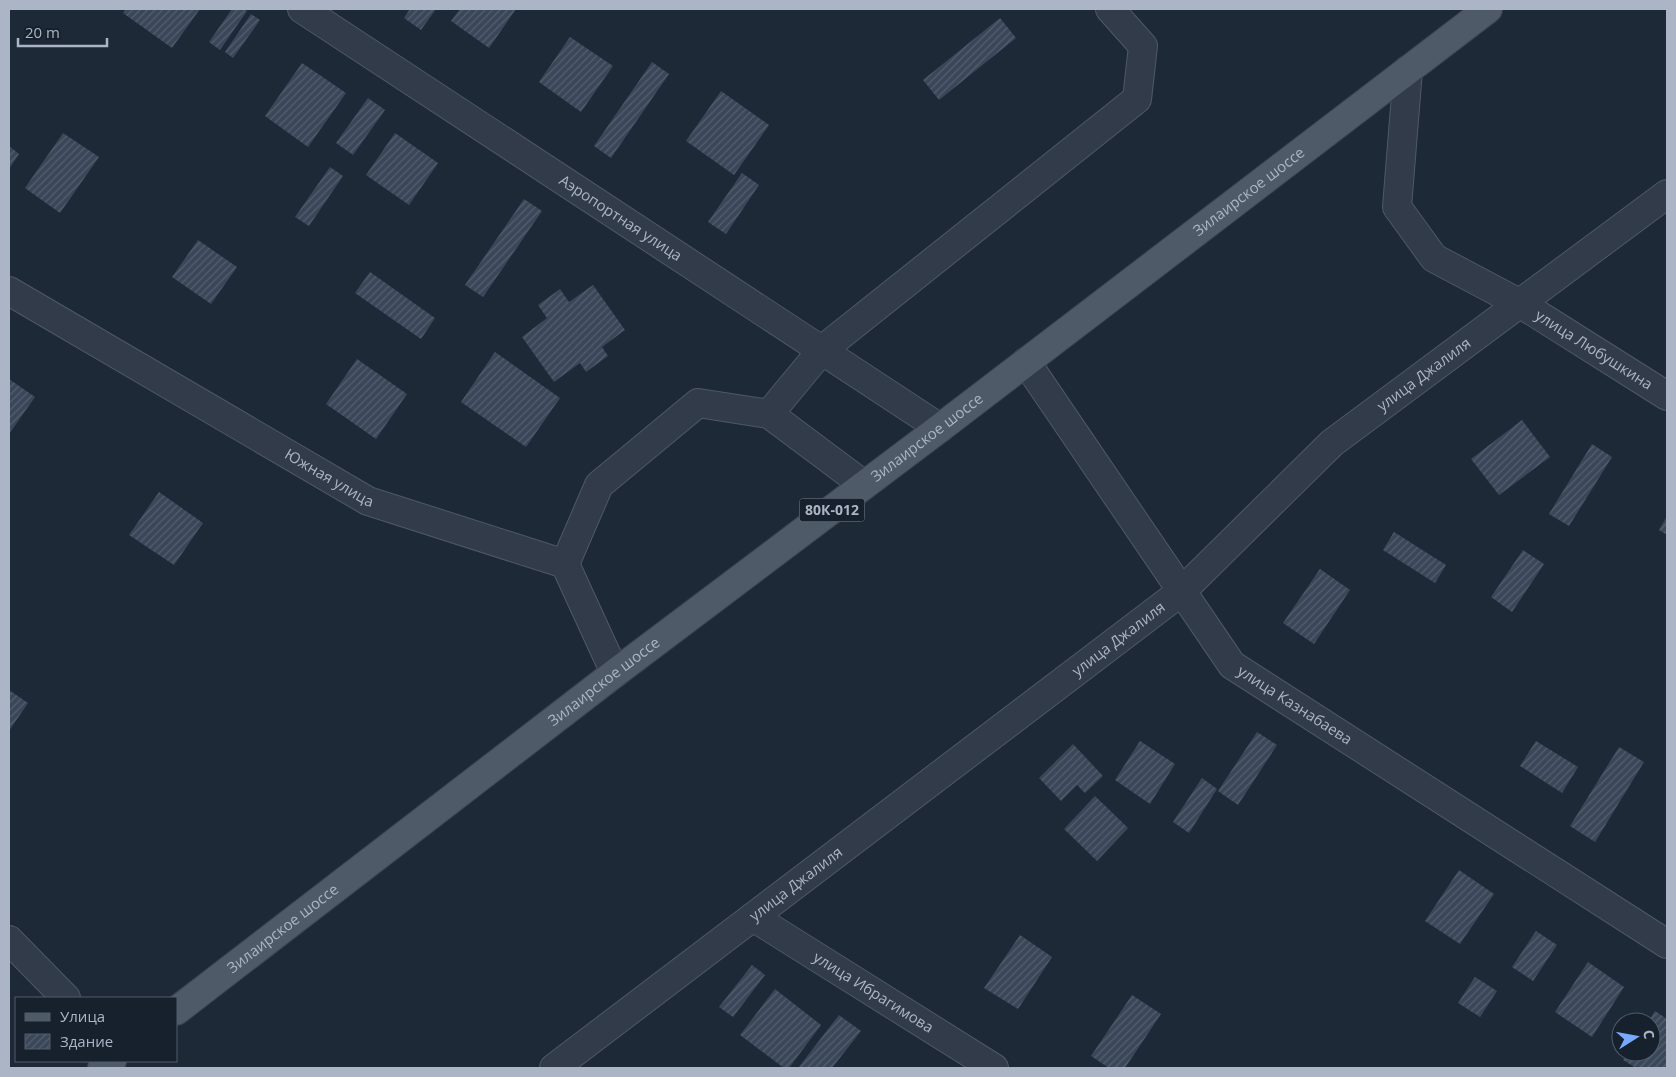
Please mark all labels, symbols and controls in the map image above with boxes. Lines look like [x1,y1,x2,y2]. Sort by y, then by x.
scale bar [18,15,106,47]
text: 20 m [25,22,60,42]
street label: Зилаирское шоссе [1188,142,1308,240]
street label: Аэропортная улица [556,170,686,265]
street label: улица Любушкина [1532,305,1657,394]
street label: улица Джалиля [1373,332,1474,415]
street label: Зилаирское шоссе [866,388,987,486]
street label: Южная улица [281,444,376,511]
road number: 80К-012 [800,498,864,522]
street label: улица Джалиля [1067,597,1169,680]
street label: Зилаирское шоссе [543,632,663,730]
street label: улица Казнабаева [1234,660,1357,749]
street label: улица Джалиля [745,841,846,925]
street label: Зилаирское шоссе [223,879,342,977]
street label: улица Ибрагимова [810,946,938,1037]
legend [15,997,178,1062]
text: Улица [60,1006,105,1026]
north arrow [1611,1012,1661,1062]
text: С [1639,1028,1659,1041]
text: Здание [60,1031,113,1051]

